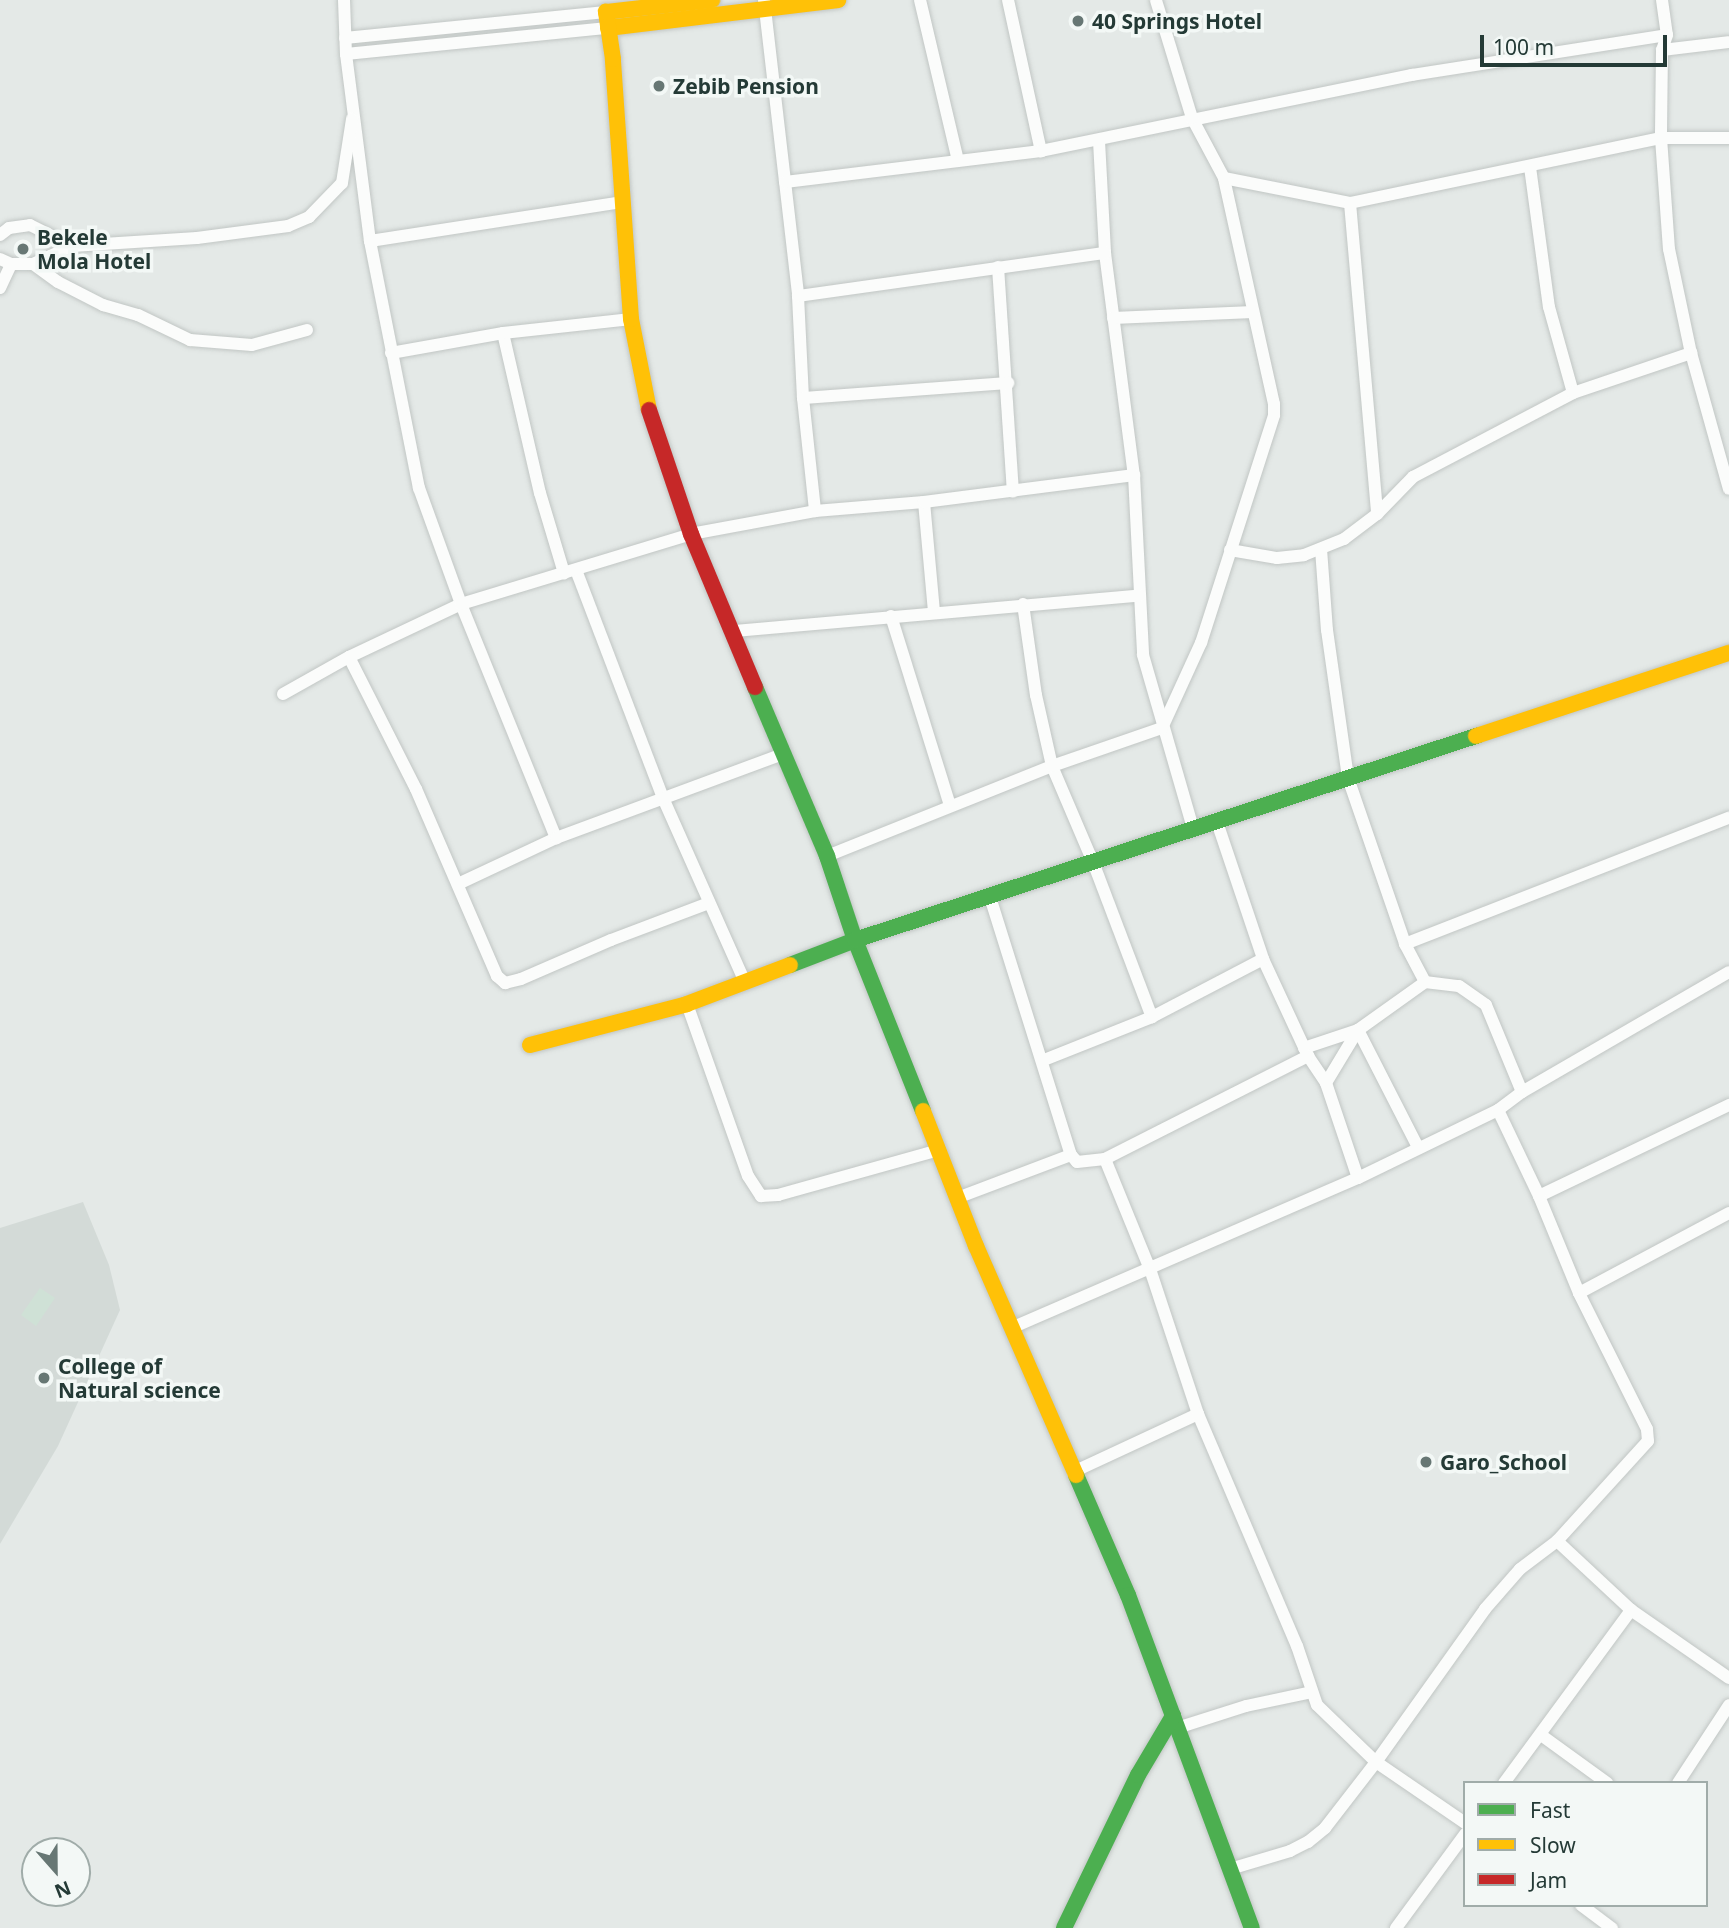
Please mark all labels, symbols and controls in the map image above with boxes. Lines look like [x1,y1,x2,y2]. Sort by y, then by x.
place label: 40 Springs Hotel [1092,8,1262,34]
marker: 40 Springs Hotel [1070,13,1086,29]
scale bar [1484,21,1671,65]
text: 100 m [1493,33,1554,61]
place label: Zebib Pension [673,73,819,99]
marker: Zebib Pension [651,78,667,94]
place label: Bekele Mola Hotel [37,224,151,274]
marker: Bekele Mola Hotel [15,241,31,257]
place label: College of Natural science [58,1353,221,1403]
marker: College of Natural science [36,1370,52,1386]
place label: Garo_School [1440,1449,1567,1475]
marker: Garo_School [1418,1454,1434,1470]
legend [1463,1781,1708,1907]
text: Fast [1530,1796,1570,1824]
text: Slow [1530,1831,1576,1859]
north arrow [21,1837,91,1907]
text: Jam [1530,1866,1567,1894]
text: N [51,1875,75,1905]

